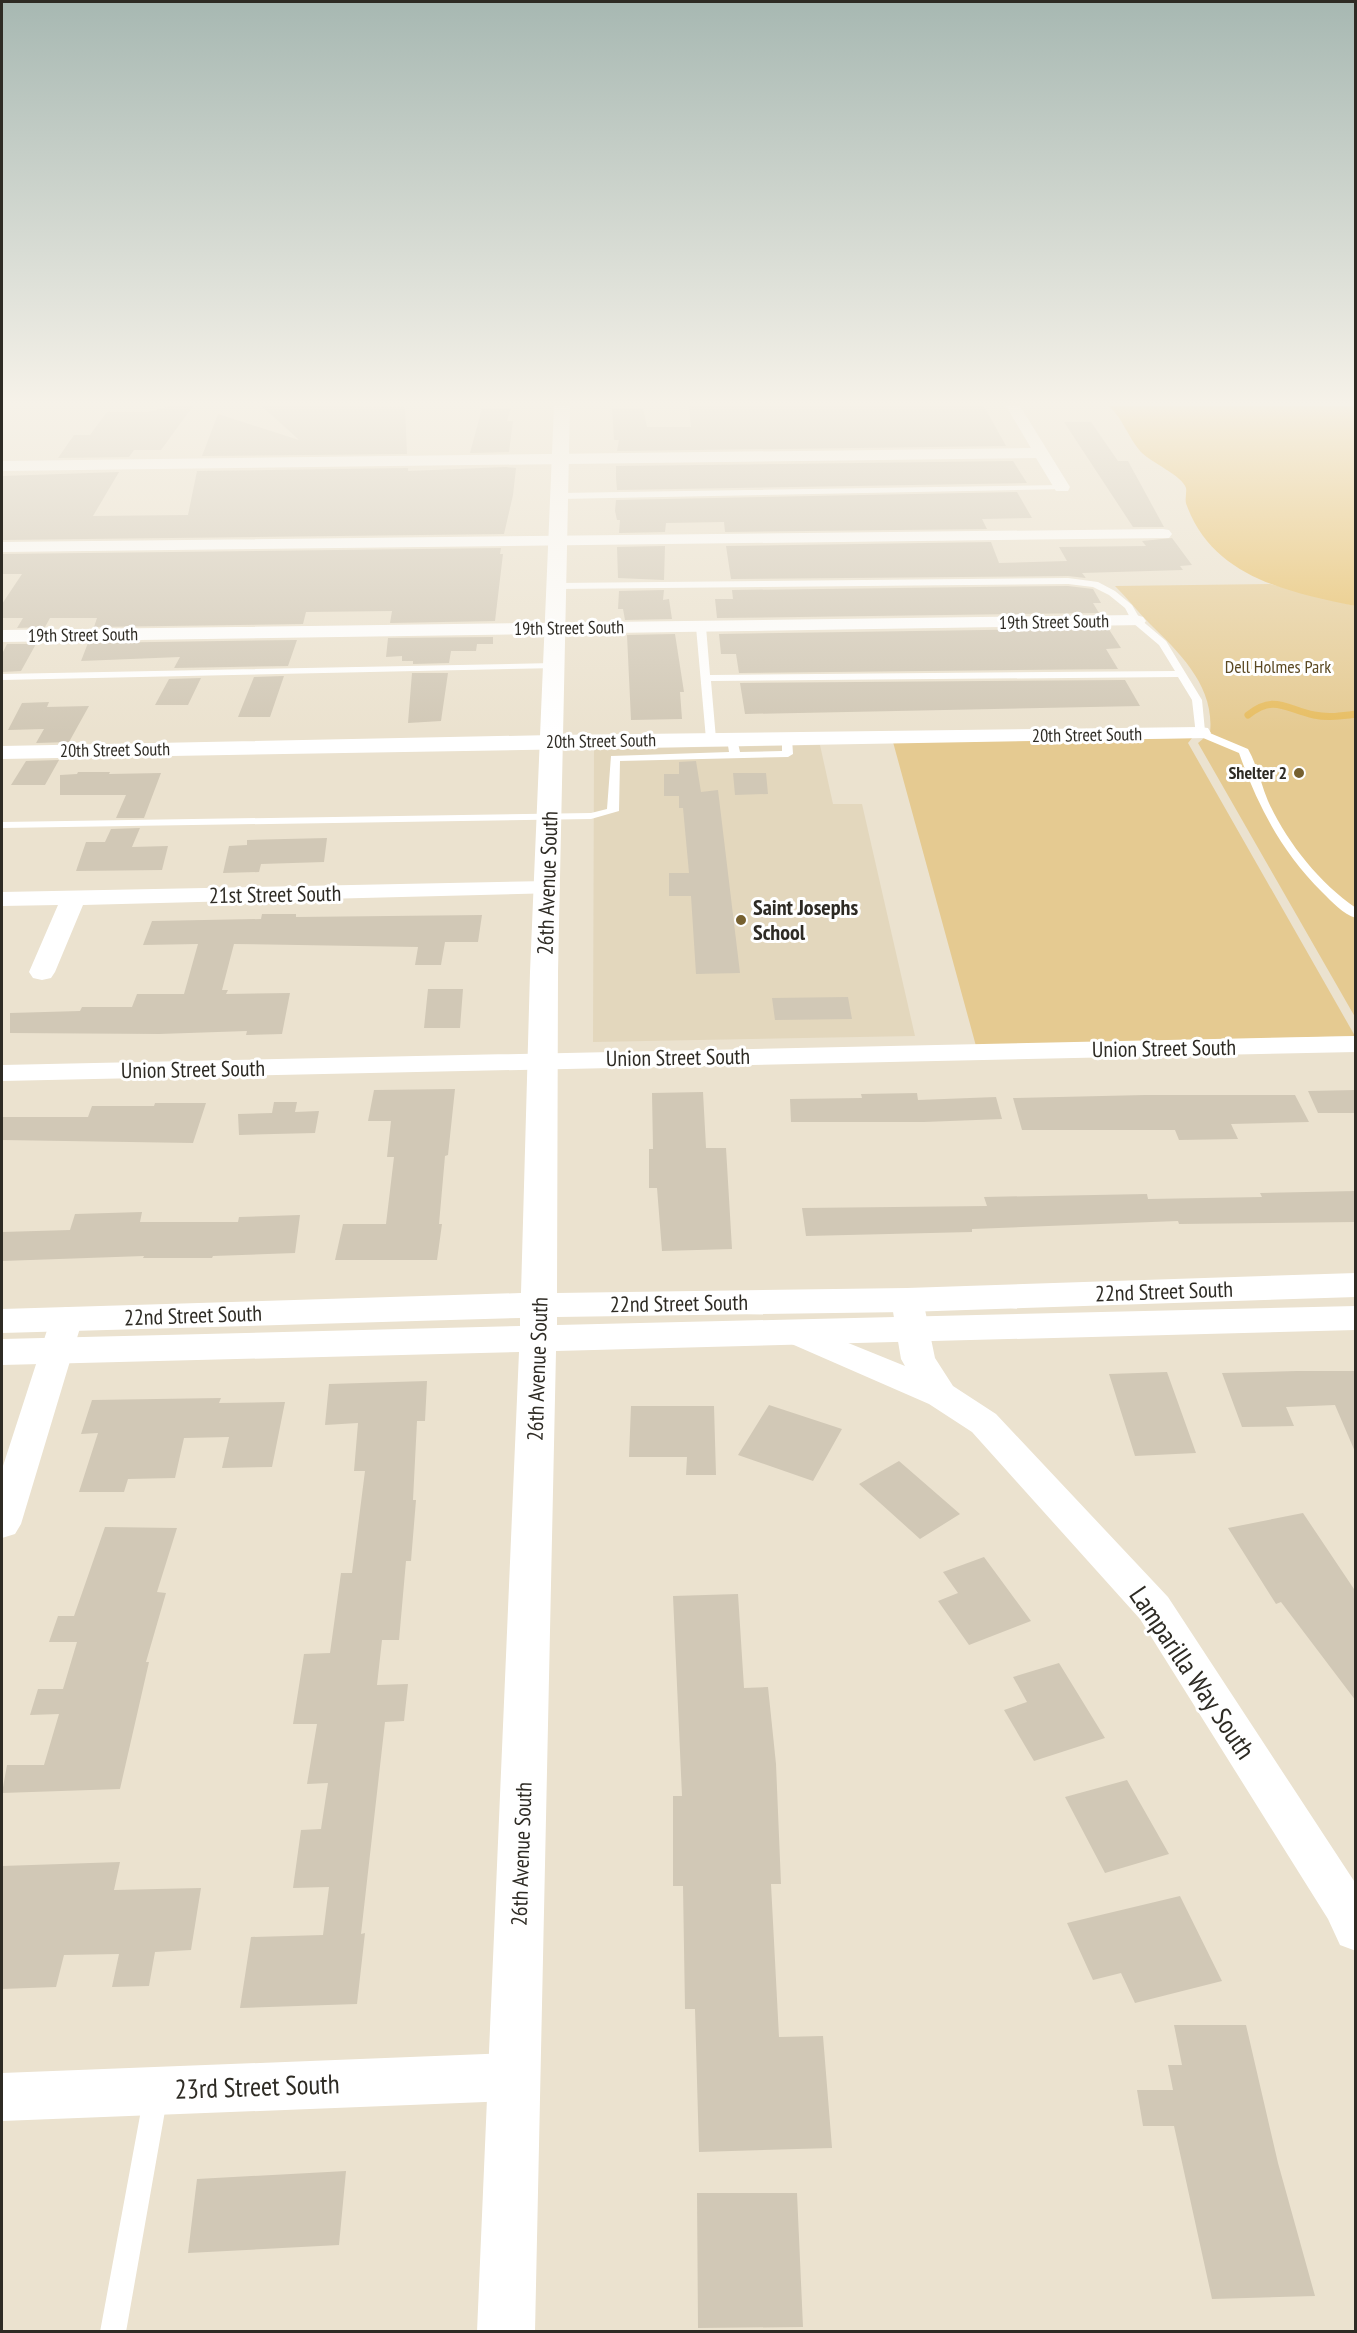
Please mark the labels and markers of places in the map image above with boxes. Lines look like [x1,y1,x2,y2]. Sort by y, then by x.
place label: Shelter 2 [1228,761,1287,784]
marker: Shelter 2 [1292,766,1306,780]
place label: Saint Josephs School [753,893,858,946]
marker: Saint Josephs School [734,913,748,927]

